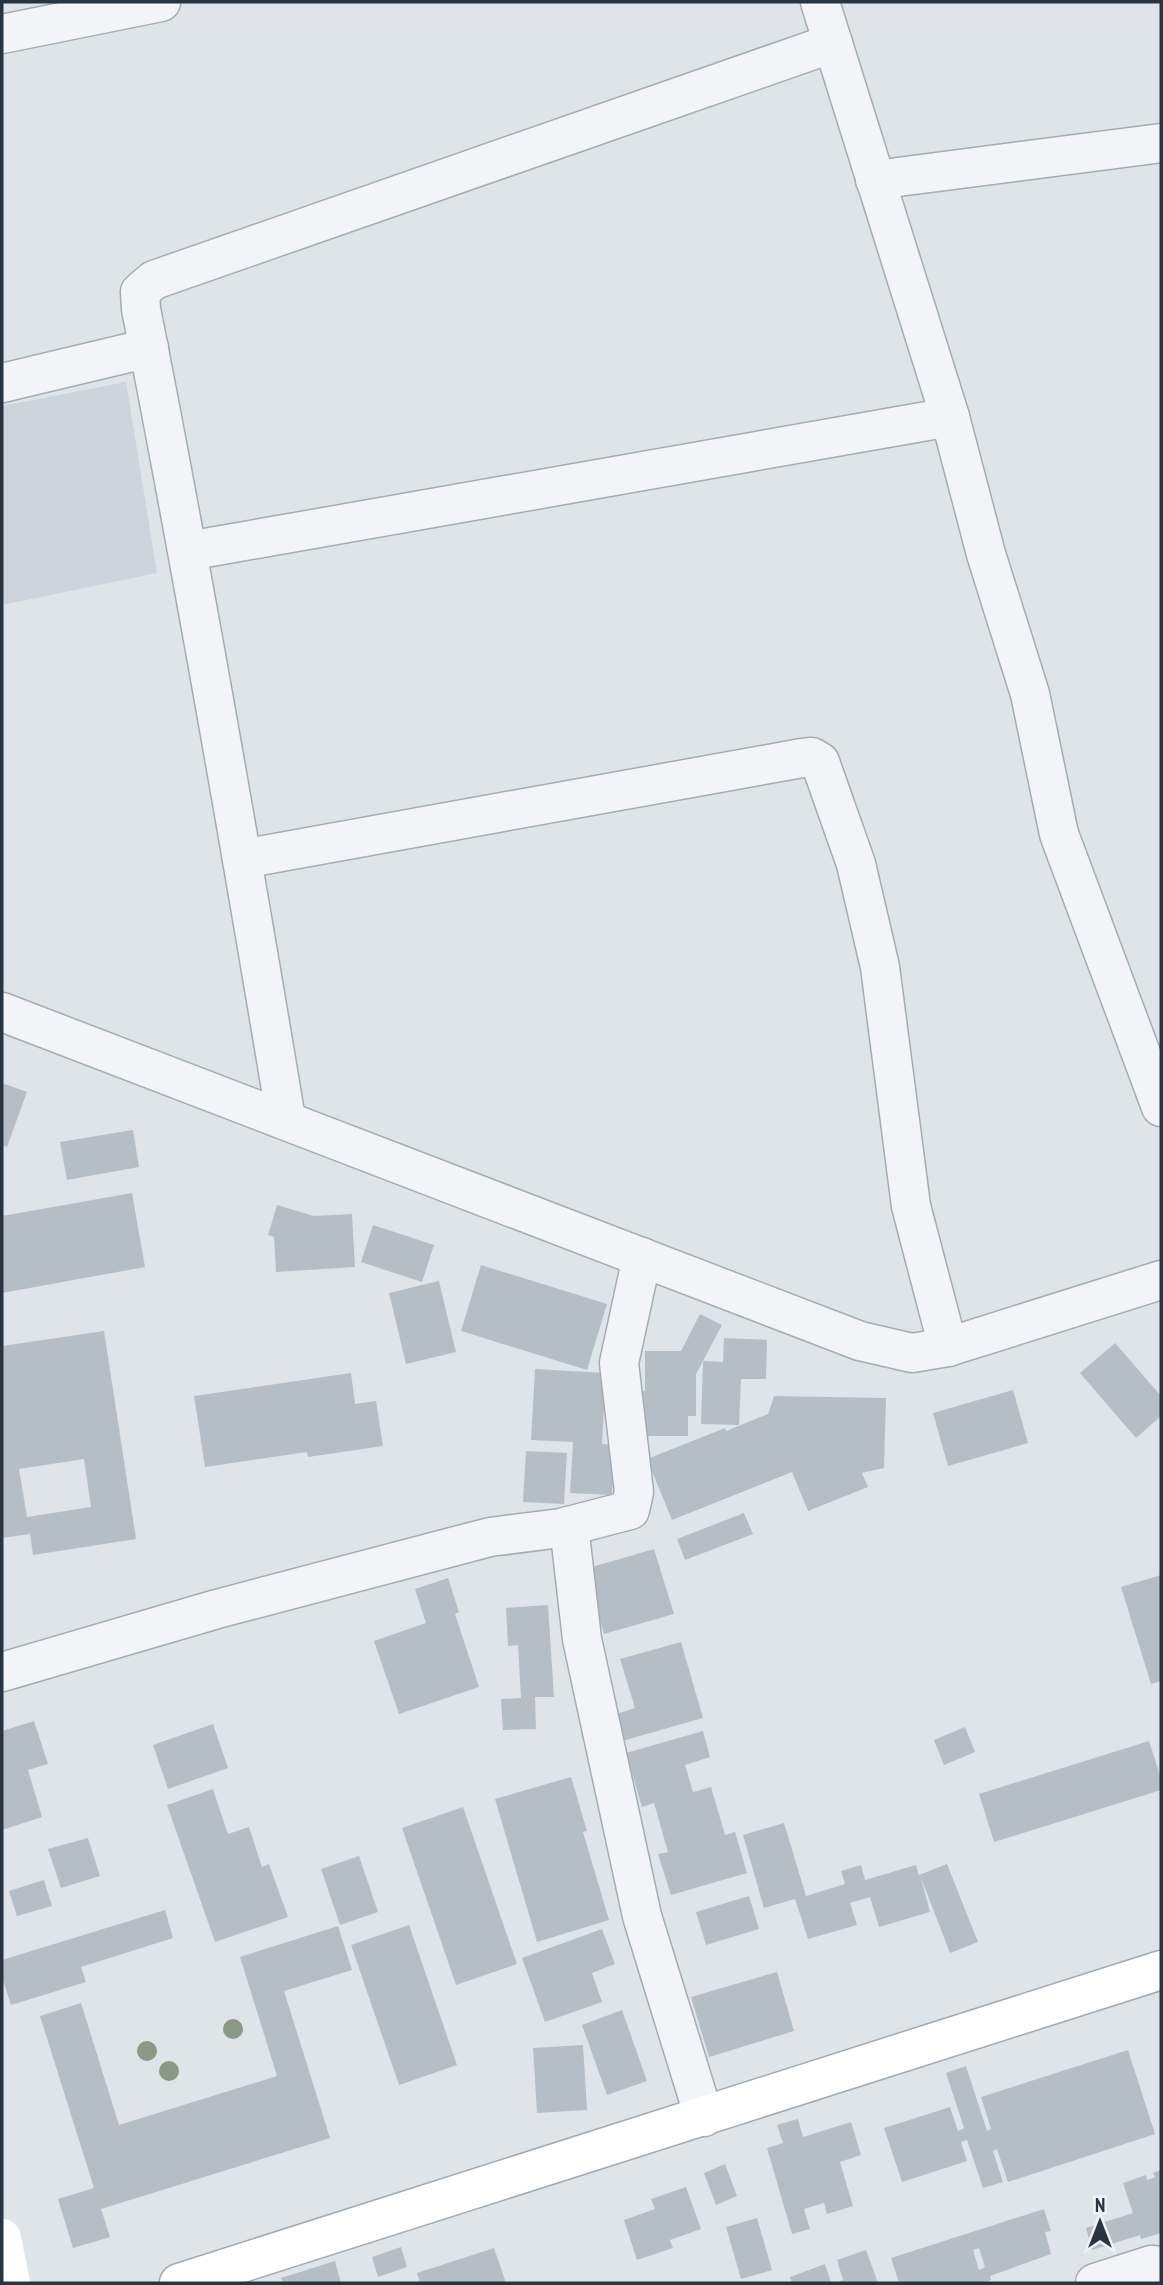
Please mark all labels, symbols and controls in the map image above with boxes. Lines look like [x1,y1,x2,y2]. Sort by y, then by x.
north arrow [1065,2187,1135,2257]
text: N [1095,2193,1105,2217]

